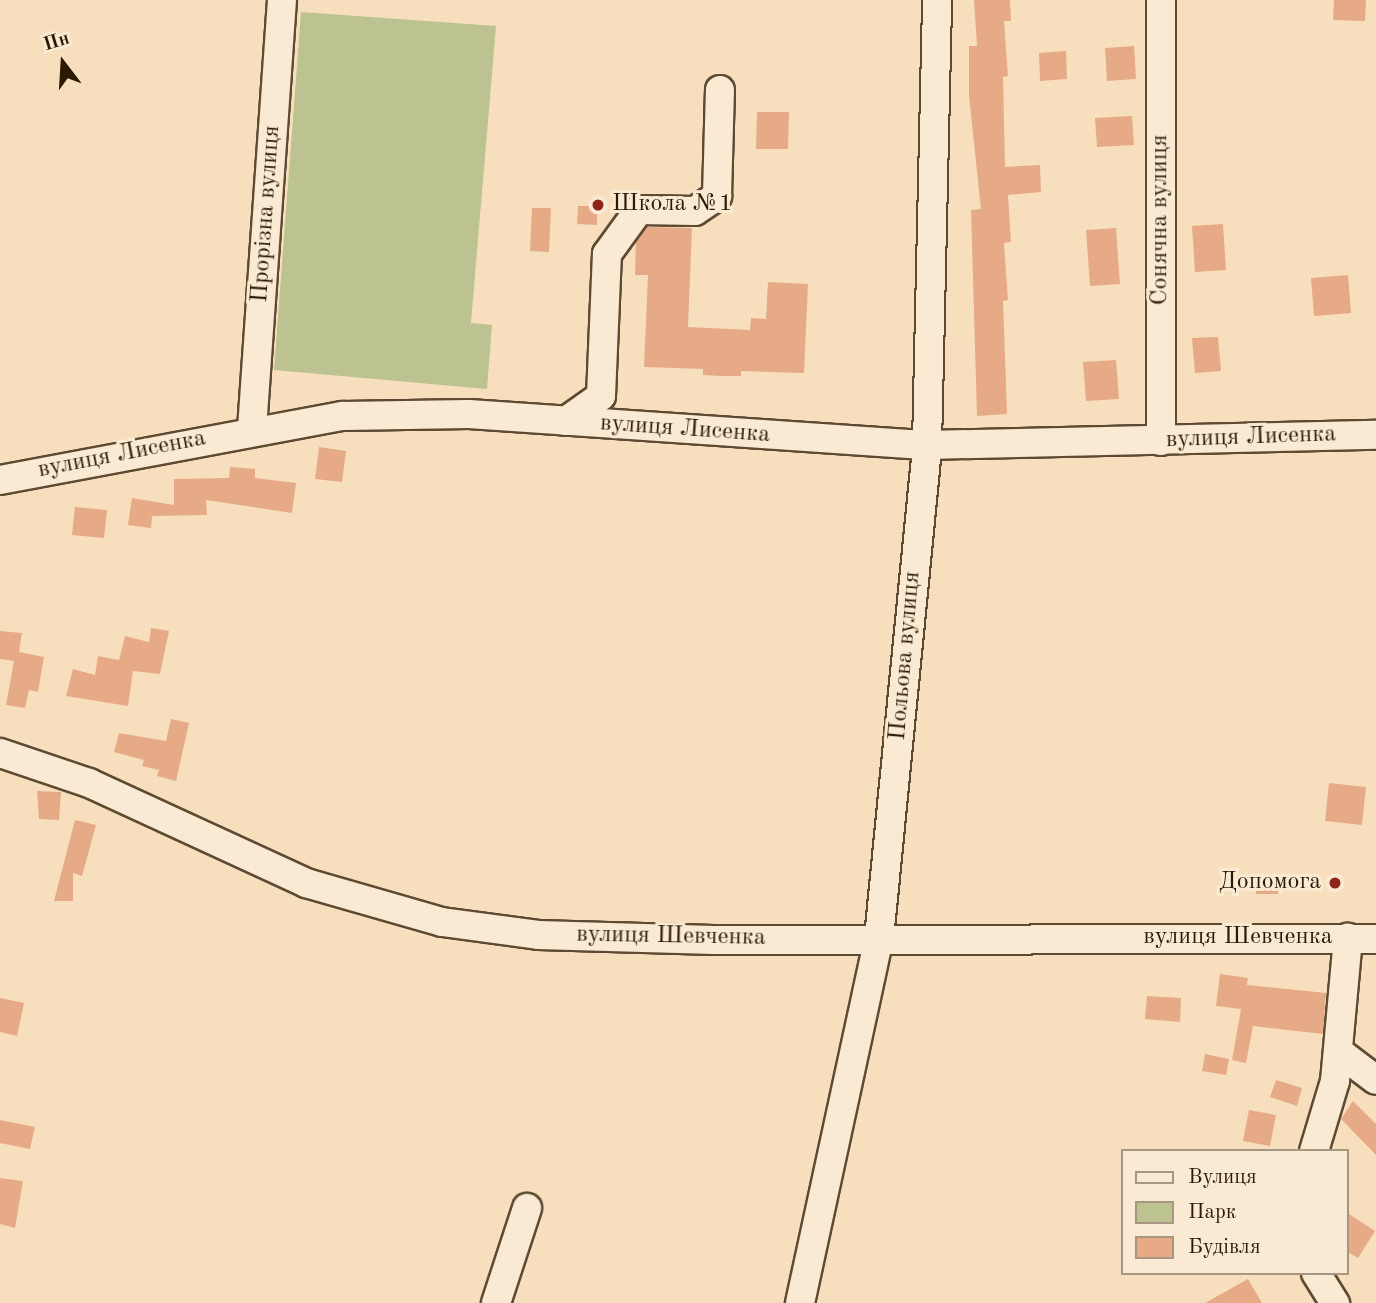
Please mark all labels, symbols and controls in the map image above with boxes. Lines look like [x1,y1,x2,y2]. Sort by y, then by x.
north arrow [28,28,98,98]
text: Пн [41,30,72,55]
street label: Прорізна вулиця [246,124,288,304]
street label: Сонячна вулиця [1147,135,1175,305]
place label: Школа №1 [612,191,733,219]
marker: Школа №1 [590,197,606,213]
street label: вулиця Лисенка [599,410,771,450]
street label: вулиця Лисенка [1165,421,1337,455]
street label: вулиця Лисенка [36,425,208,485]
street label: Польова вулиця [884,570,928,742]
place label: Допомога [1219,869,1321,897]
marker: Допомога [1327,875,1343,891]
street label: вулиця Шевченка [576,921,766,953]
street label: вулиця Шевченка [1143,924,1333,952]
legend [1120,1149,1348,1275]
text: Вулиця [1188,1167,1257,1188]
text: Парк [1188,1202,1236,1223]
text: Будівля [1188,1237,1261,1258]

